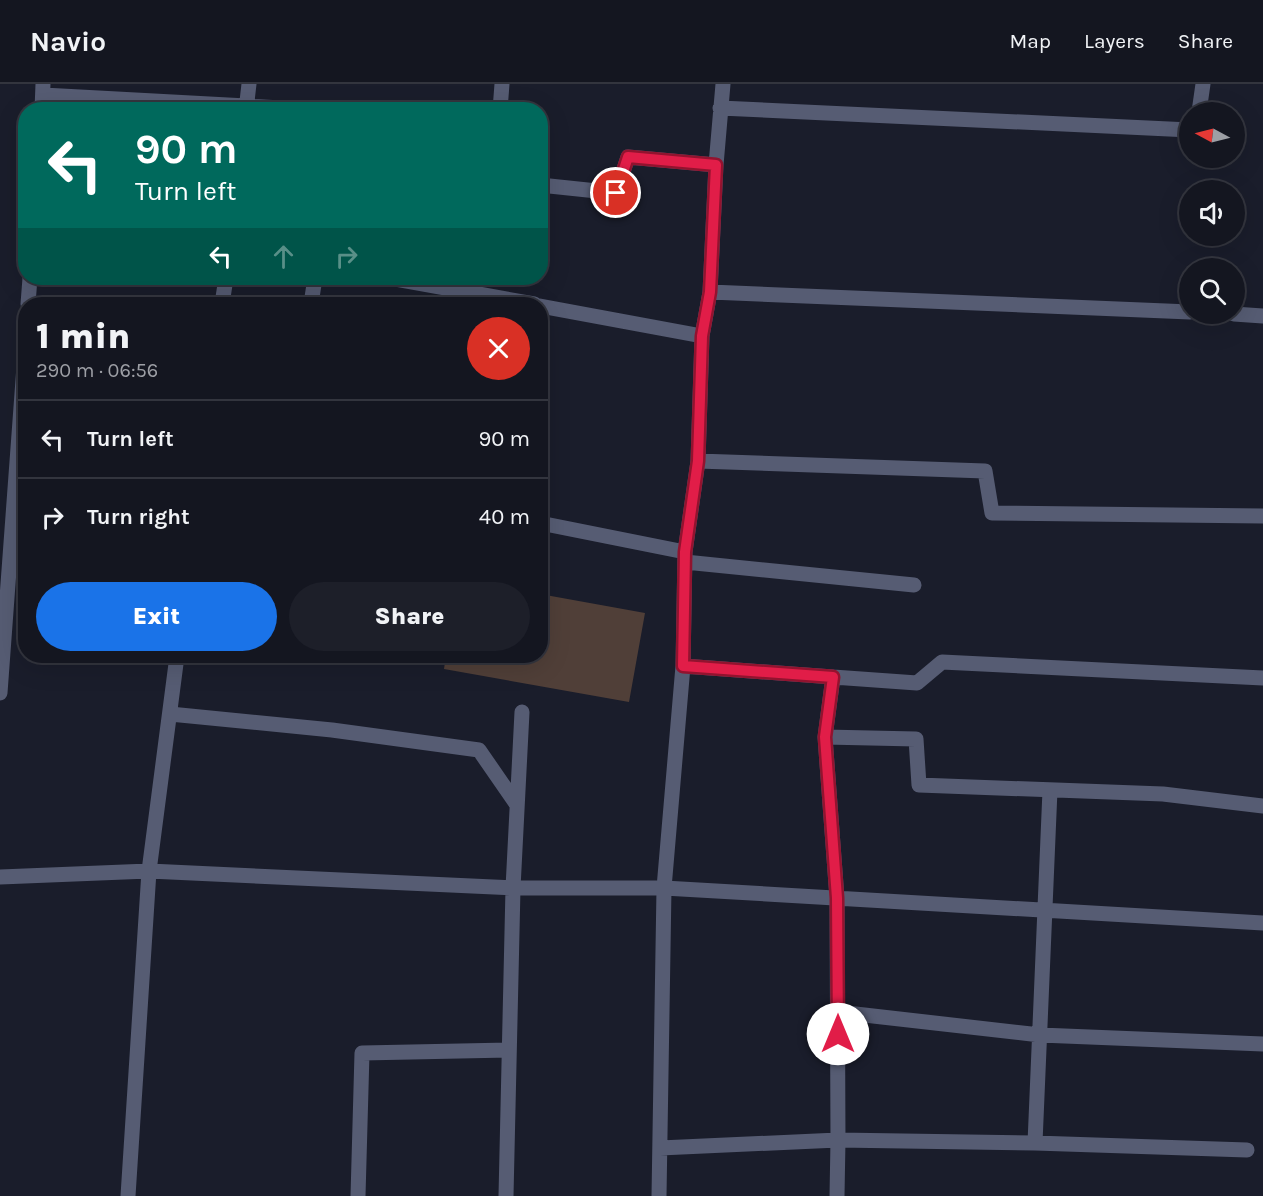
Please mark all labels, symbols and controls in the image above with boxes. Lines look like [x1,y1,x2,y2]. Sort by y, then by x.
text: Navio [30,25,106,58]
text: Map [1009,29,1051,53]
text: Layers [1084,29,1145,53]
text: Share [1178,29,1233,53]
north arrow [1179,102,1245,168]
map controls [1179,102,1245,324]
text: 90 m [135,124,238,174]
icon: left [36,126,114,204]
pin [590,167,641,218]
text: Turn left [135,175,236,207]
icon: arrive [599,176,632,209]
button: sound [1179,180,1245,246]
icon: left [204,240,237,273]
icon: ahead [267,240,300,273]
icon: right [330,240,363,273]
button: search [1179,258,1245,324]
text: 1 min [36,315,130,357]
button: close [467,317,530,380]
text: 290 m · 06:56 [36,359,158,382]
icon: left [36,423,69,456]
text: Turn left [87,426,174,452]
text: 90 m [478,426,530,452]
icon: right [36,501,69,534]
text: Turn right [87,504,190,530]
text: 40 m [479,504,530,530]
button: Exit [36,582,277,651]
button: Share [289,582,530,651]
position arrow [806,1002,870,1066]

